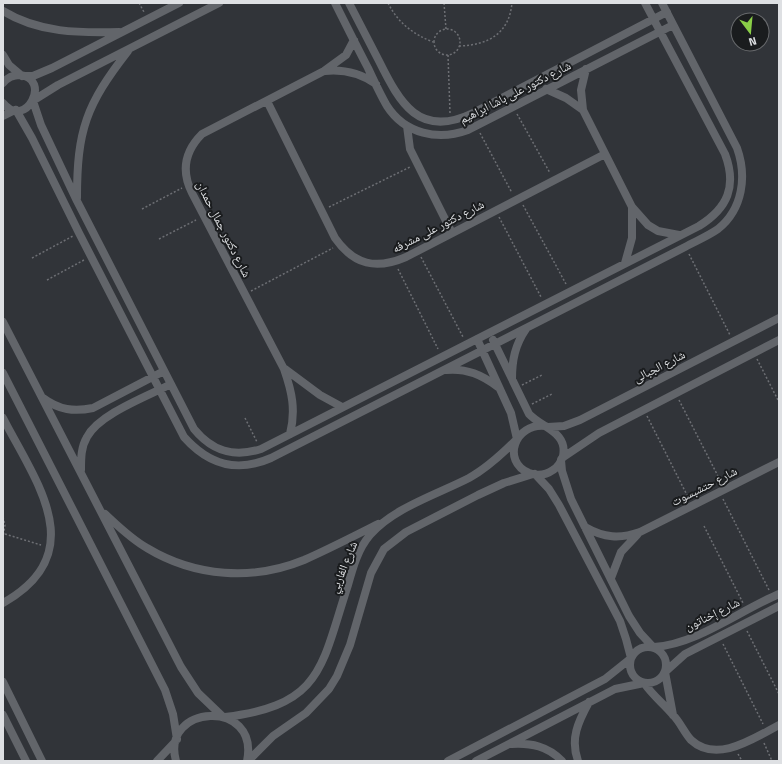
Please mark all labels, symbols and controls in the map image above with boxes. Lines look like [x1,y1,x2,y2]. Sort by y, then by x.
north arrow [730,12,770,52]
text: N [747,33,759,50]
street label: شارع دكتور على باشا ابراهيم [456,56,574,128]
street label: شارع دكتور جمال حمدان [191,177,257,281]
street label: شارع دكتور على مشرفه [389,195,488,257]
street label: شارع الجبالى [630,345,688,387]
street label: شارع حتشبسوت [668,461,740,511]
street label: شارع الفاربي [324,538,363,596]
street label: شارع إخناتون [681,592,743,636]

